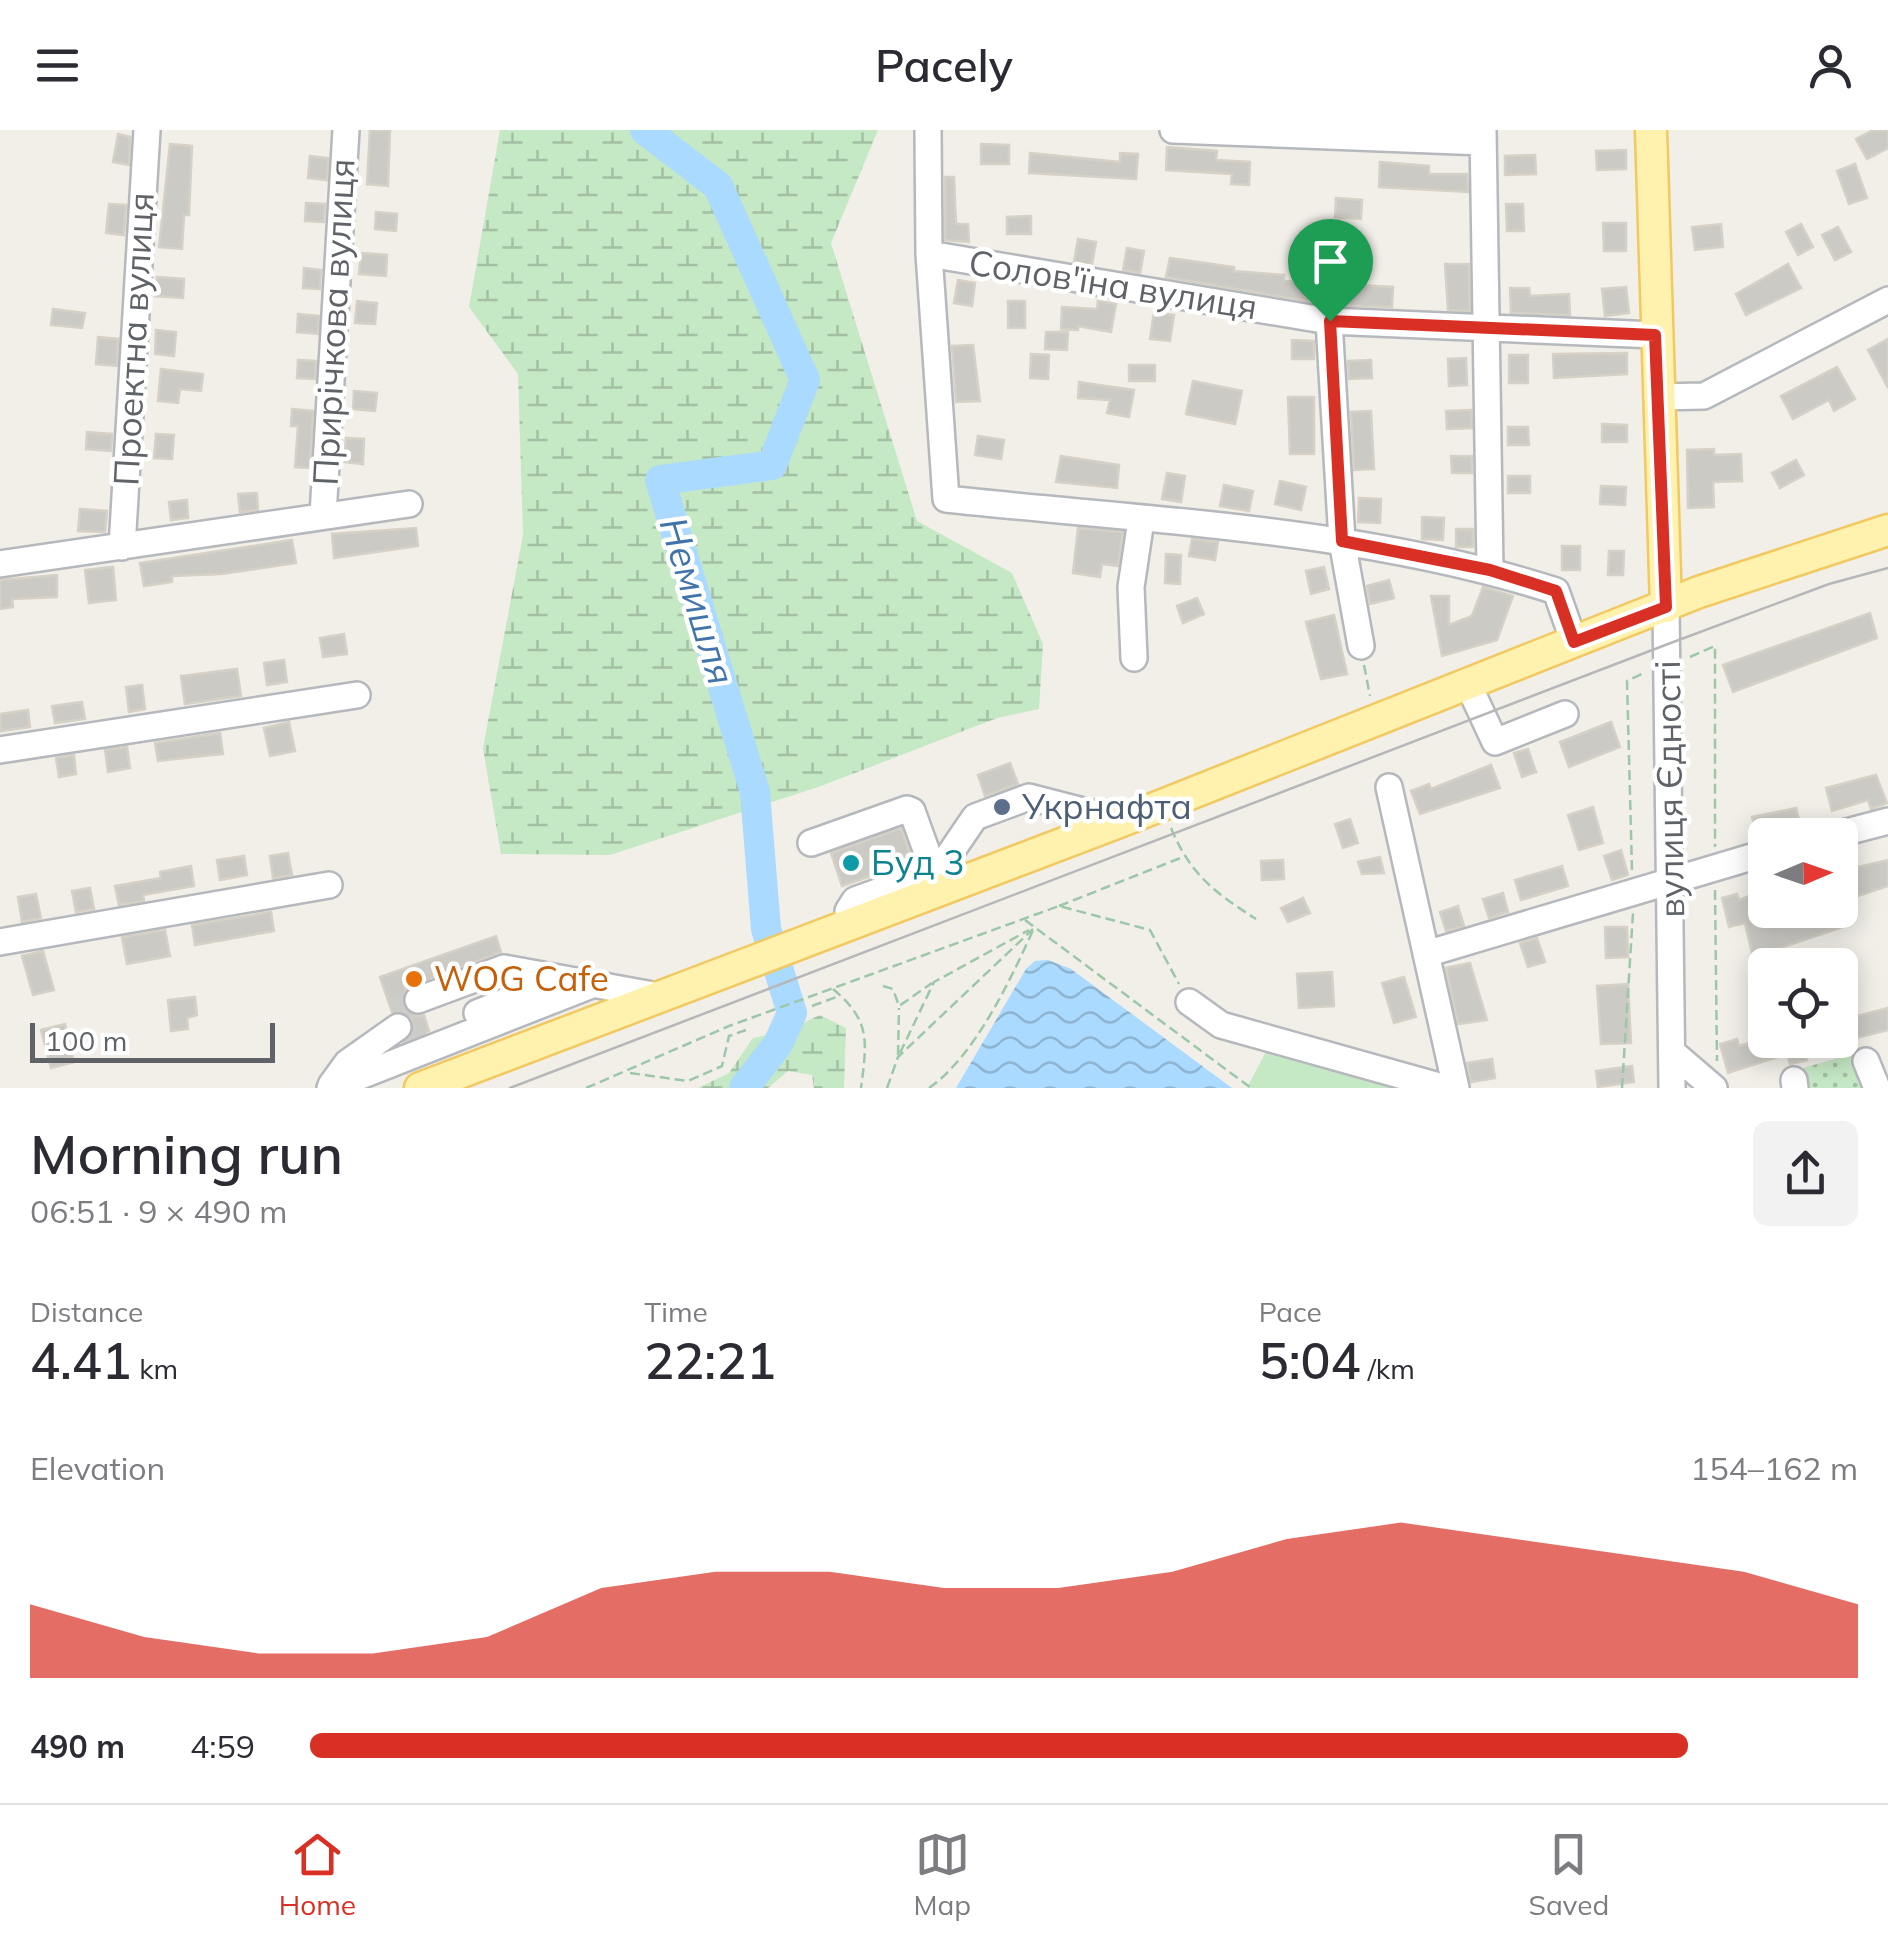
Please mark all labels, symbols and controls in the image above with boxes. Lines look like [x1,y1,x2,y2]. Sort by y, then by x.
text: Pacely [875,37,1013,93]
icon: menu [30,38,85,93]
icon: person [1803,38,1858,93]
street label: Прирічкова вулиця [302,157,364,487]
street label: Проектна вулиця [103,191,163,487]
pin [1288,219,1373,322]
icon: arrive [1303,234,1358,289]
street label: Солов'їна вулиця [966,240,1260,329]
water label: Немишля [650,511,746,690]
street label: вулиця Єдності [1645,660,1693,918]
place label: Укрнафта [1021,784,1192,828]
marker: Укрнафта [991,796,1013,818]
north arrow [1748,818,1858,928]
map controls [1748,818,1858,1058]
place label: Буд 3 [871,840,965,884]
marker: Буд 3 [840,852,862,874]
button: locate [1748,948,1858,1058]
place label: WOG Cafe [434,956,609,1000]
marker: WOG Cafe [403,968,425,990]
scale bar [30,1018,275,1063]
text: 100 m [45,1023,127,1058]
text: Morning run [30,1119,343,1188]
button: share [1753,1121,1858,1226]
text: 06:51 · 9 × 490 m [30,1191,287,1231]
text: Distance [30,1294,143,1329]
text: Time [644,1294,708,1329]
text: Pace [1259,1294,1322,1329]
text: 4.41 [30,1329,132,1392]
text: 22:21 [644,1329,776,1392]
text: 5:04 [1259,1329,1361,1392]
text: km [132,1351,178,1386]
text: /km [1361,1351,1415,1386]
text: Elevation [30,1448,165,1488]
text: 154–162 m [1690,1448,1858,1488]
text: 490 m [30,1726,125,1766]
text: 4:59 [190,1726,255,1766]
tab: Home [279,1827,356,1922]
tab: Map [913,1827,971,1922]
tab: Saved [1528,1827,1609,1922]

